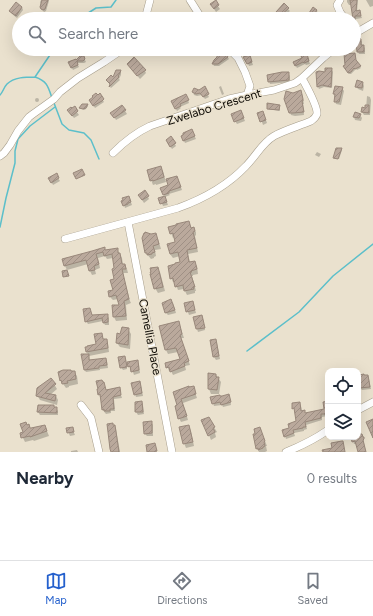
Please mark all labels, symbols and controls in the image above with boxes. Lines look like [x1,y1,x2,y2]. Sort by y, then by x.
search box [12,12,361,56]
icon: search [26,23,48,45]
text: Search here [58,25,138,43]
street label: Zwelabo Crescent [165,86,264,128]
street label: Camellia Place [136,298,164,377]
map controls [325,368,361,440]
button: locate [325,368,361,404]
button: layers [325,404,361,440]
text: Nearby [16,468,74,488]
text: 0 results [307,471,357,486]
tab: Map [45,570,67,607]
tab: Directions [157,570,207,607]
tab: Saved [298,570,328,607]

